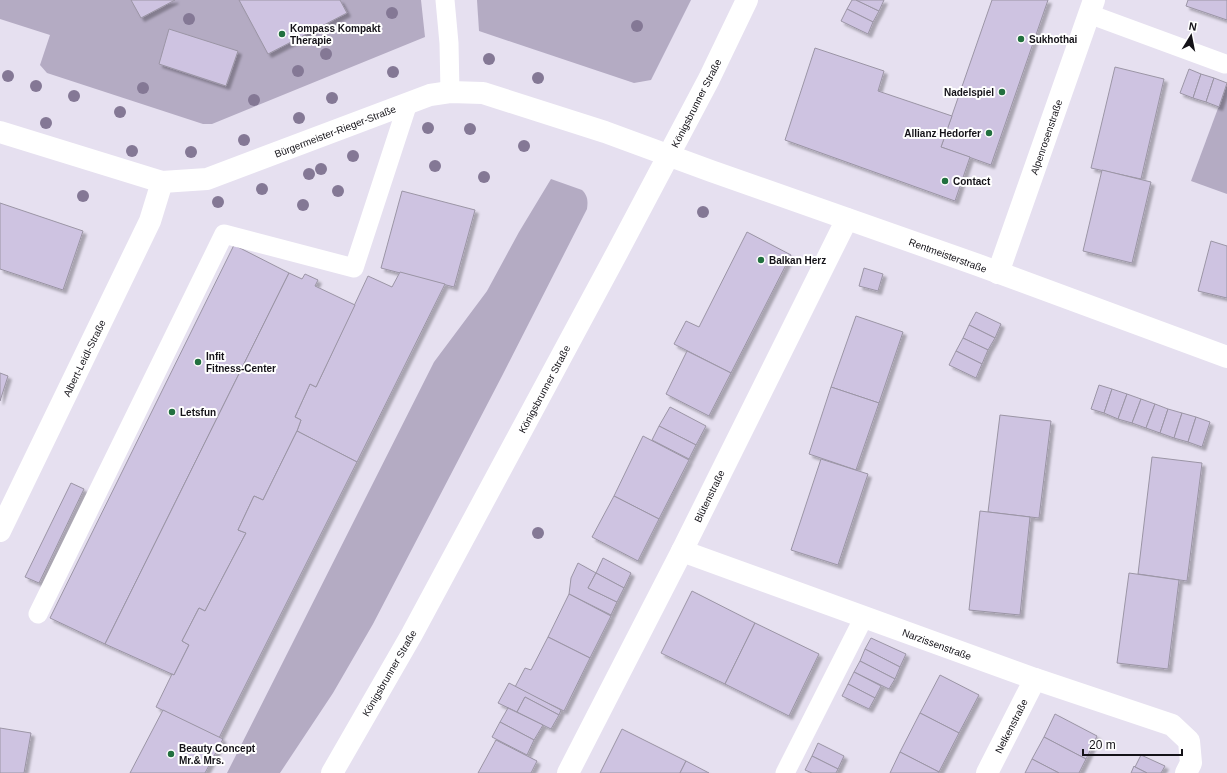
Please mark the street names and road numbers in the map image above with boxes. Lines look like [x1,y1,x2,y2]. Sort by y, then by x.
street label: Königsbrunner Straße [669,57,724,149]
street label: Alpenrosenstraße [1028,98,1065,176]
street label: Bürgermeister-Rieger-Straße [273,103,398,160]
street label: Rentmeisterstraße [907,236,989,275]
street label: Albert-Leidl-Straße [61,318,108,398]
street label: Königsbrunner Straße [517,343,572,435]
street label: Blütenstraße [692,468,727,524]
street label: Narzissenstraße [901,627,973,662]
street label: Königsbrunner Straße [360,628,419,718]
street label: Nelkenstraße [993,697,1030,755]

